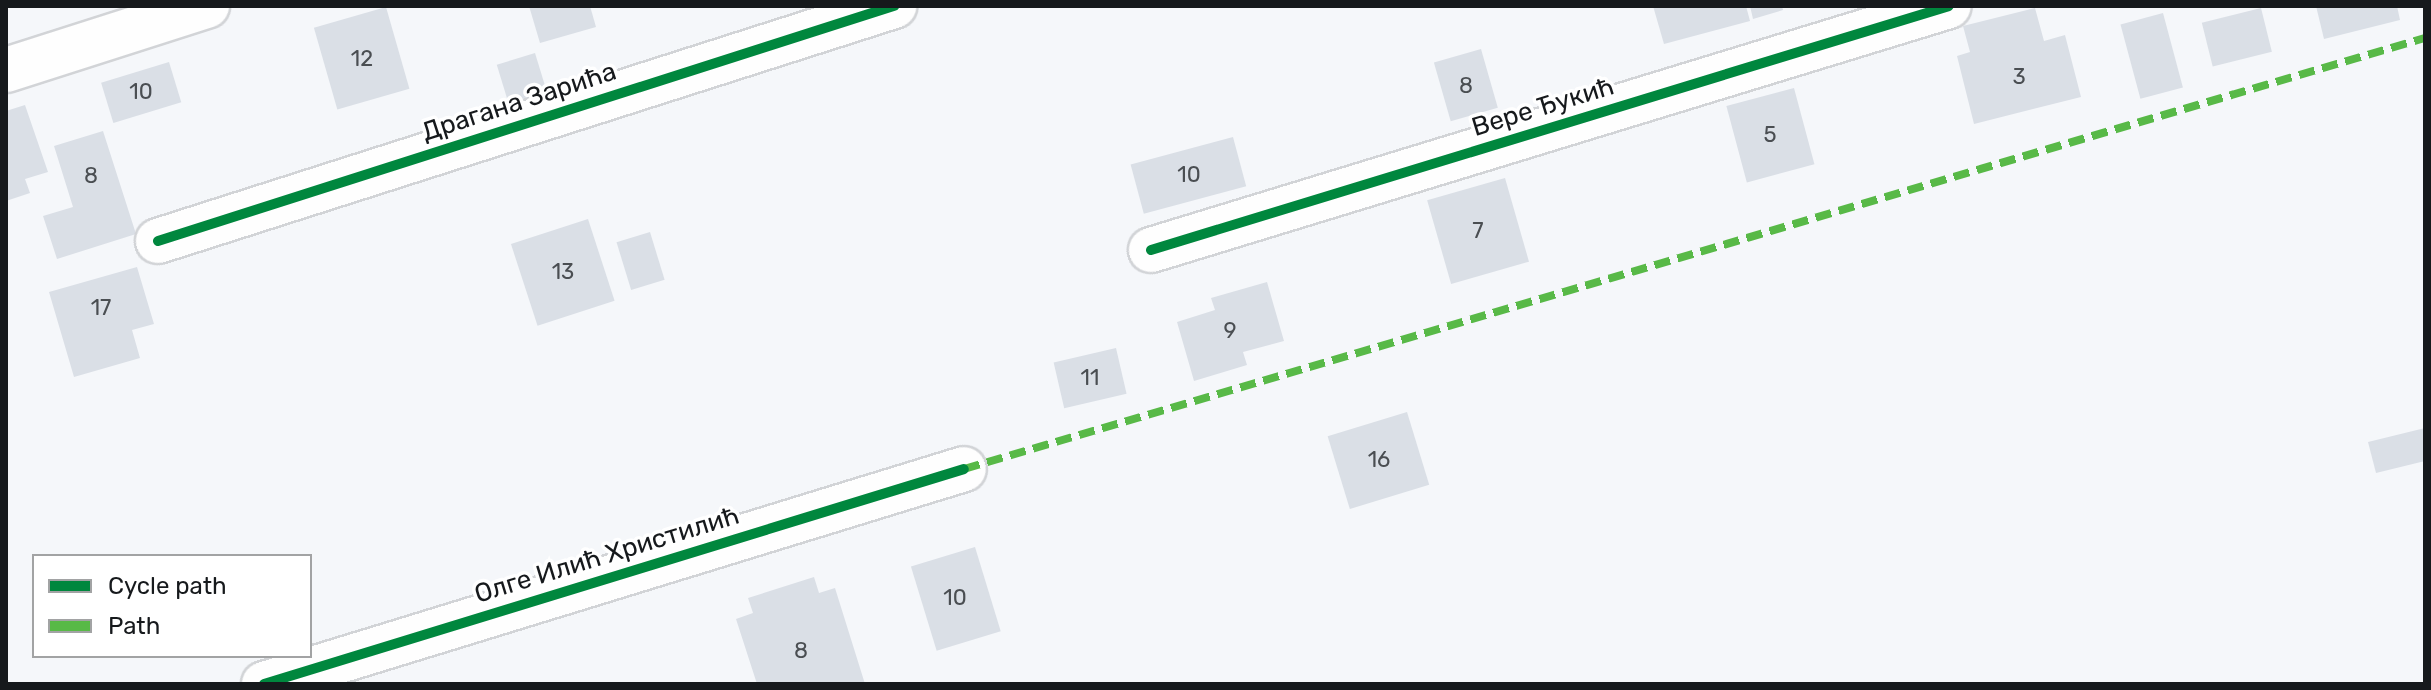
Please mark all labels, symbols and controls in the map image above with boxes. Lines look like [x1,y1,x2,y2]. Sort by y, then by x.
house number: 12 [351,46,373,72]
street label: Драгана Зарића [418,56,620,148]
house number: 3 [2012,64,2026,90]
street label: Вере Ђукић [1468,71,1618,143]
house number: 8 [1459,73,1473,99]
house number: 10 [129,79,153,105]
house number: 5 [1763,122,1777,148]
house number: 10 [1177,162,1201,188]
house number: 8 [84,163,98,189]
house number: 7 [1472,218,1484,244]
house number: 13 [552,259,574,285]
house number: 17 [91,295,111,321]
house number: 9 [1223,318,1237,344]
house number: 11 [1081,365,1099,391]
house number: 16 [1368,447,1390,473]
street label: Олге Илић Христилић [471,500,743,610]
legend [32,554,312,658]
text: Cycle path [108,572,227,600]
house number: 10 [943,585,967,611]
text: Path [108,612,160,640]
house number: 8 [794,638,808,664]

